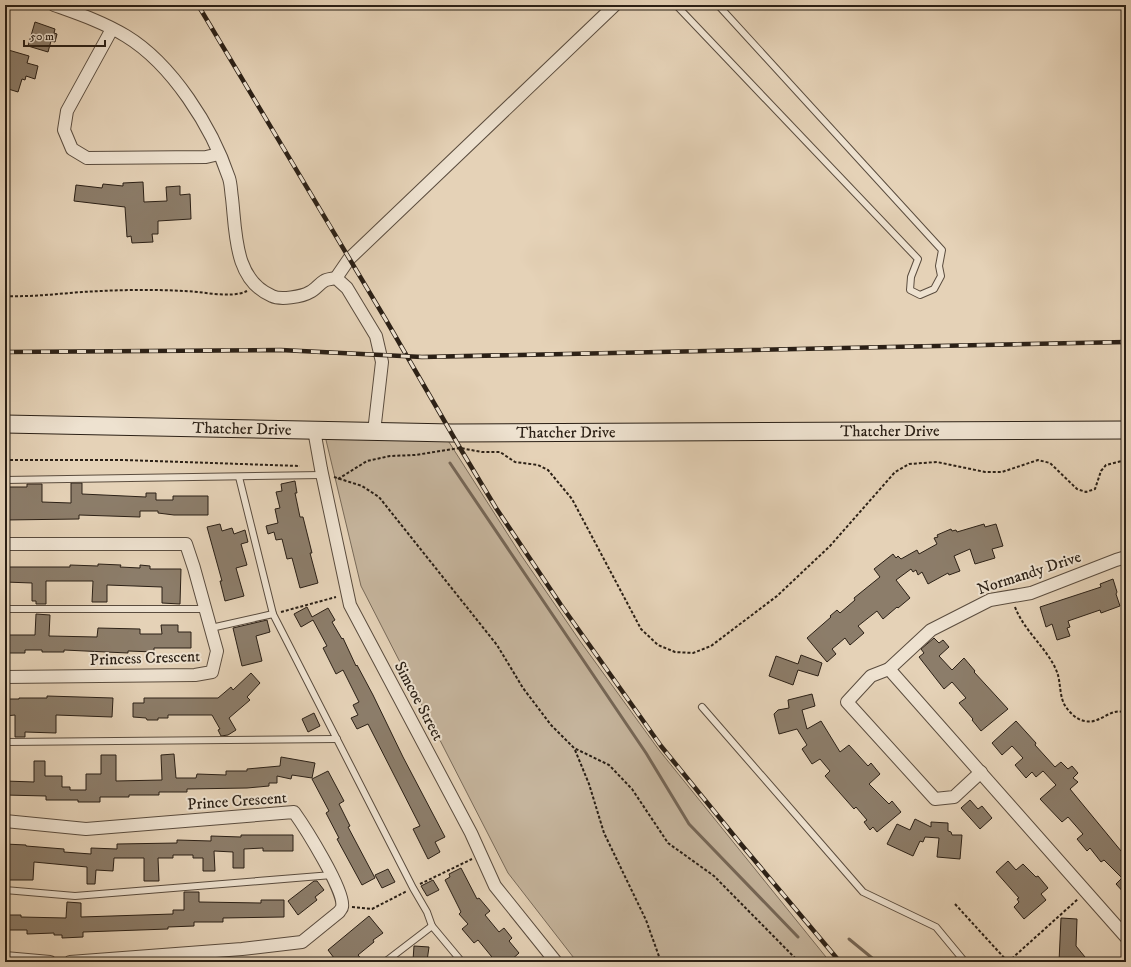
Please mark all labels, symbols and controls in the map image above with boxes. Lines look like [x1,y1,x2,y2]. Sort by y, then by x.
scale bar [24,22,105,48]
text: 50 m [30,29,54,44]
street label: Thatcher Drive [192,418,292,440]
street label: Thatcher Drive [840,421,940,441]
street label: Thatcher Drive [516,422,616,443]
street label: Normandy Drive [974,547,1084,599]
street label: Princess Crescent [89,646,201,670]
street label: Simcoe Street [390,658,448,744]
street label: Prince Crescent [186,788,288,814]

